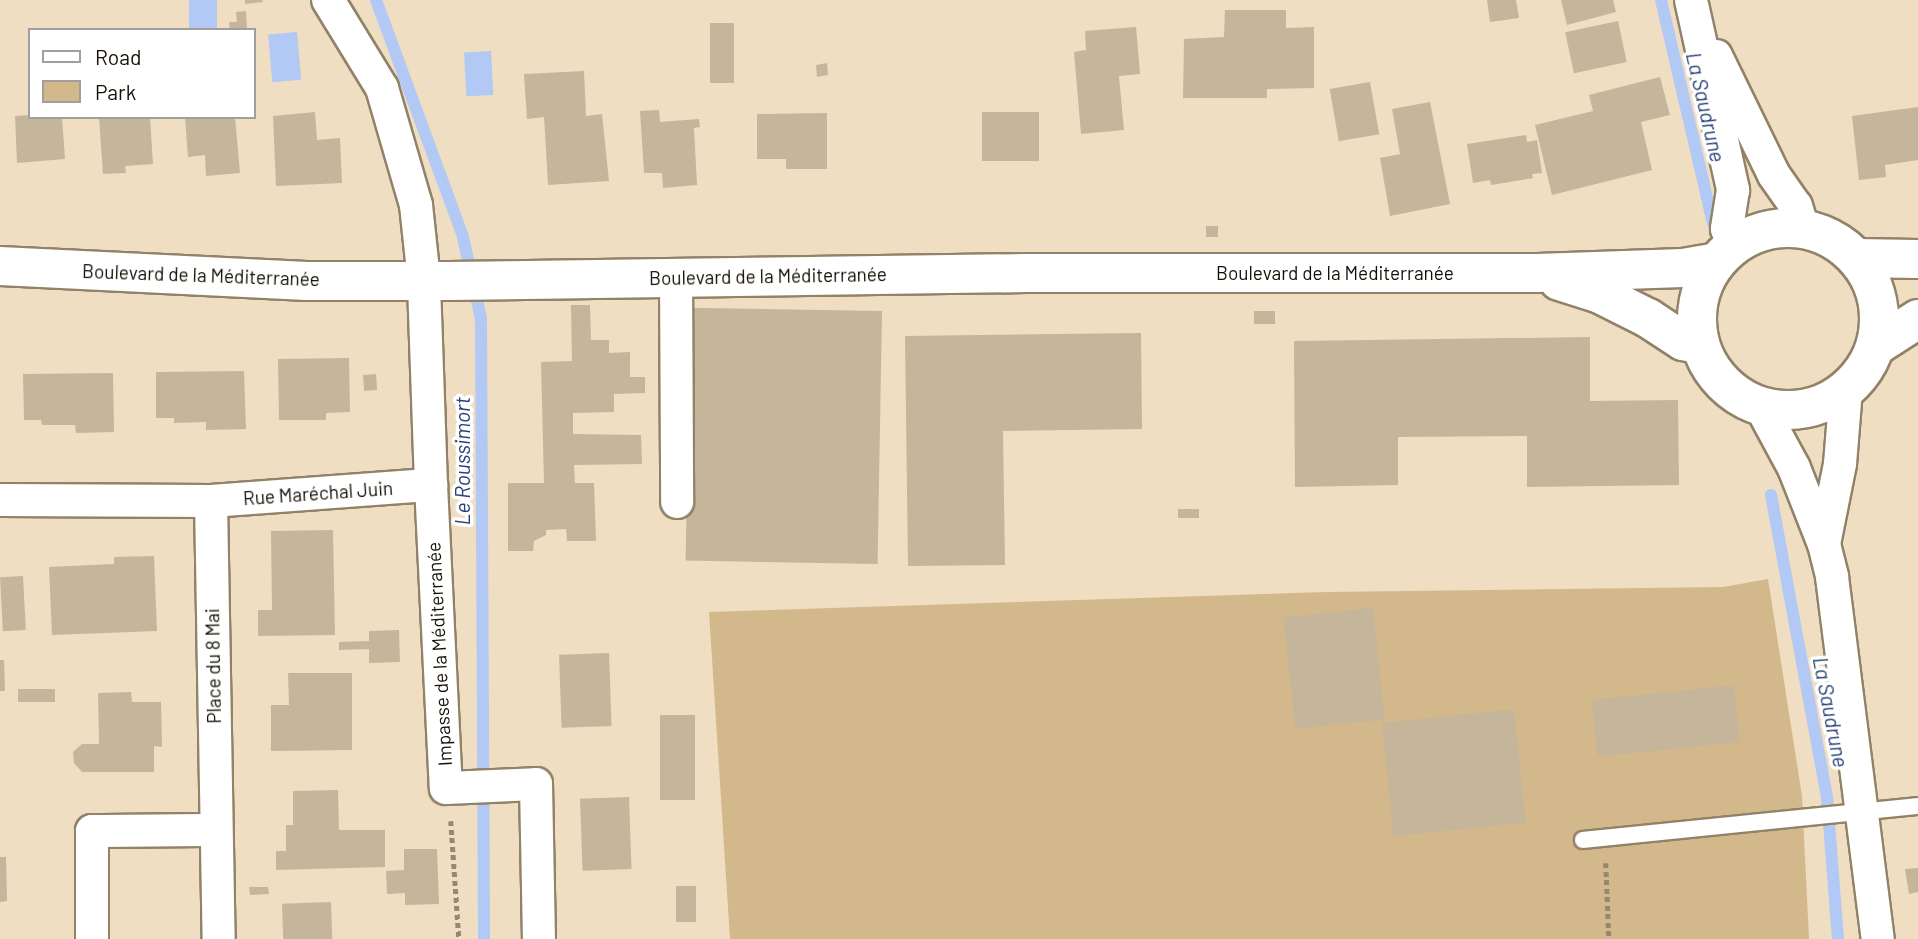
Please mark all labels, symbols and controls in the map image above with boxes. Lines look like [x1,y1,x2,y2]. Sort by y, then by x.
legend [28,28,256,119]
text: Road [95,44,141,69]
water label: La Saudrune [1681,50,1731,164]
text: Park [95,79,136,104]
street label: Boulevard de la Méditerranée [82,259,320,291]
street label: Boulevard de la Méditerranée [1216,262,1454,284]
street label: Boulevard de la Méditerranée [649,263,887,289]
water label: Le Roussimort [449,397,475,525]
street label: Rue Maréchal Juin [242,476,394,510]
street label: Impasse de la Méditerranée [422,541,456,767]
street label: Place du 8 Mai [201,608,225,724]
water label: La Saudrune [1808,655,1854,769]

